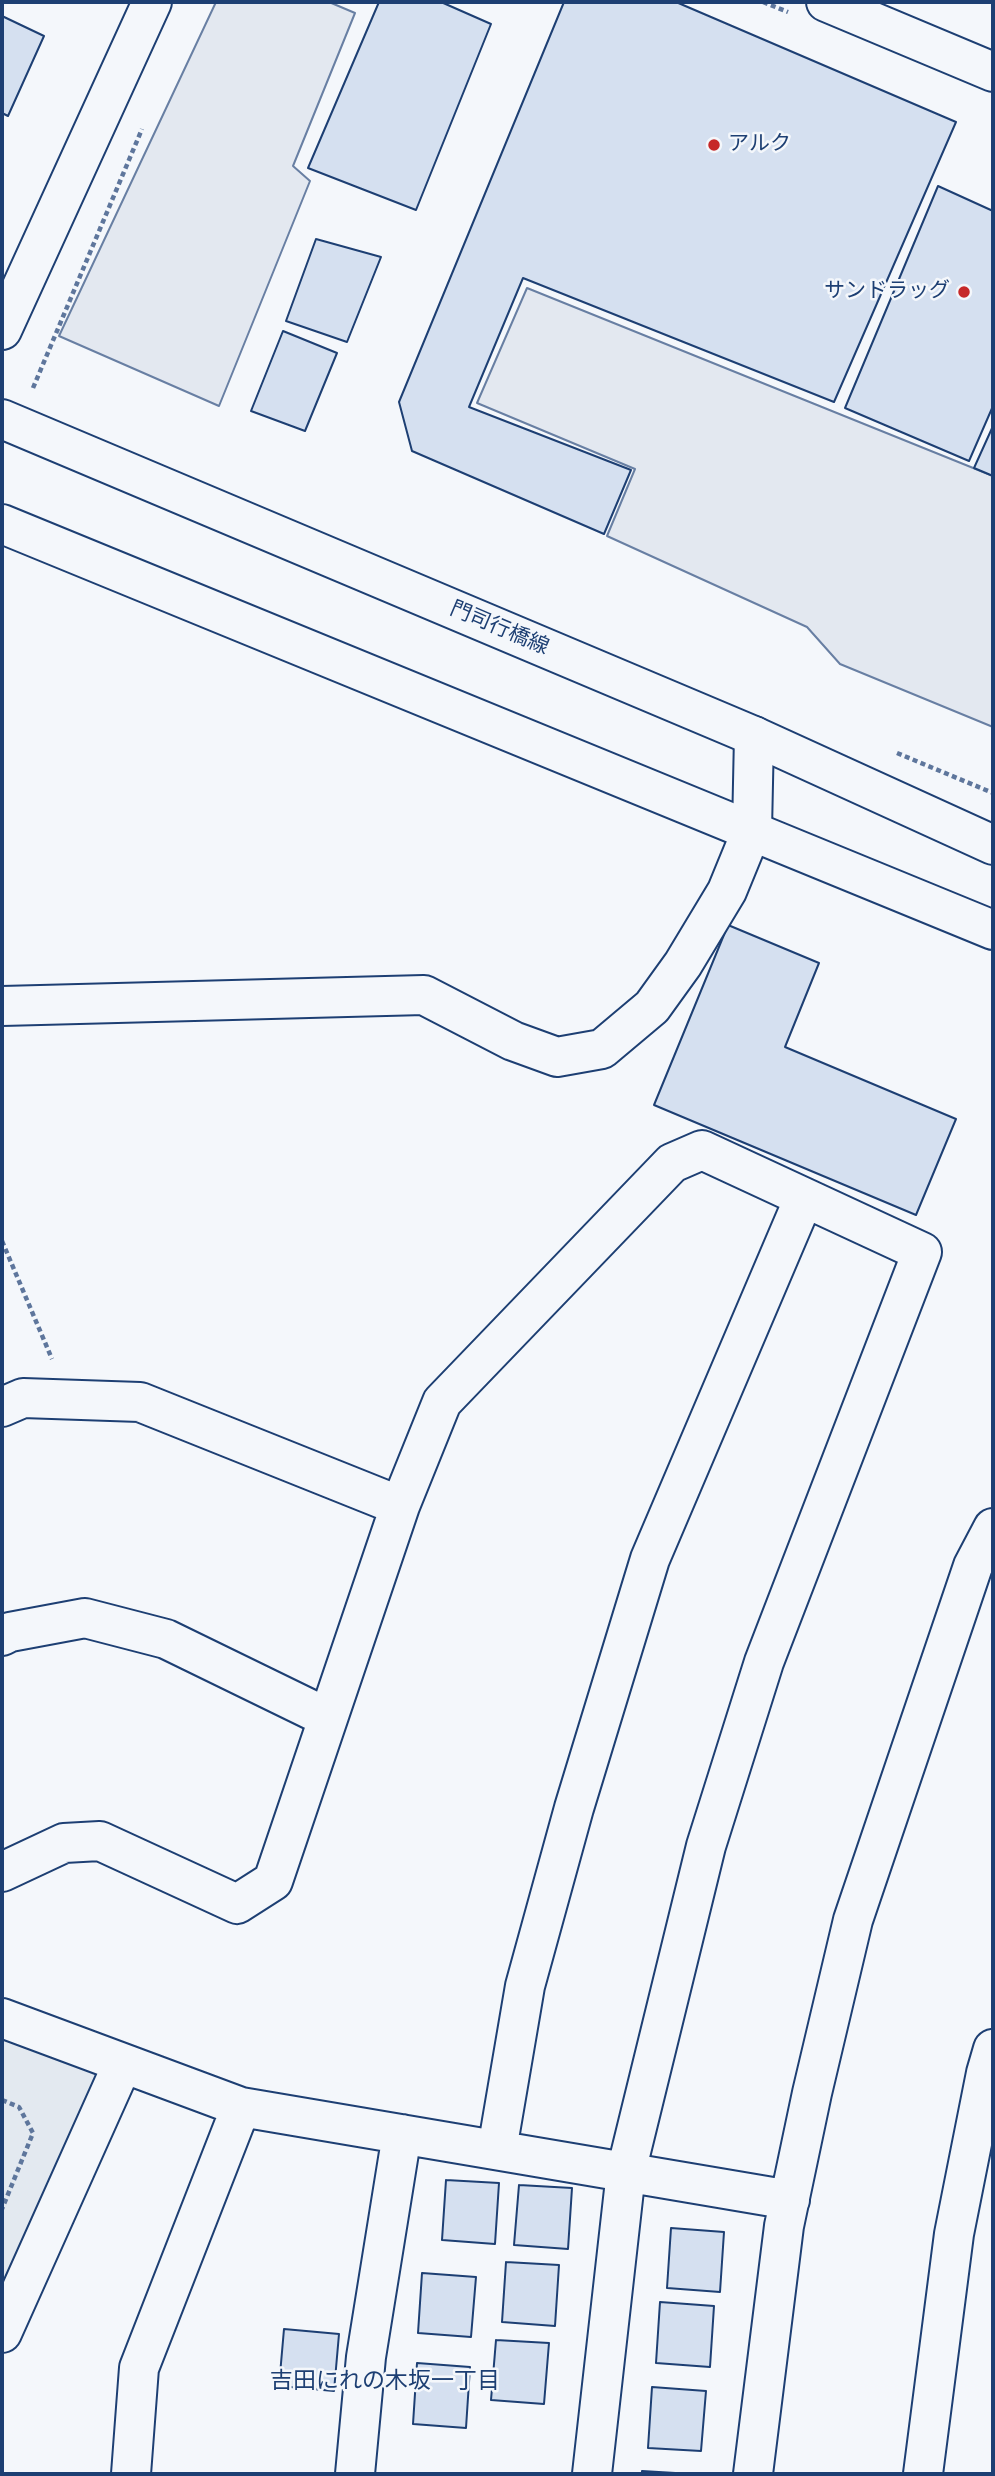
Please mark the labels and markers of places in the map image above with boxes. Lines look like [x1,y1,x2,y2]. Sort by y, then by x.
place label: アルク [728,132,791,158]
marker: アルク [706,137,722,153]
place label: サンドラッグ [824,279,950,305]
marker: サンドラッグ [956,284,972,300]

